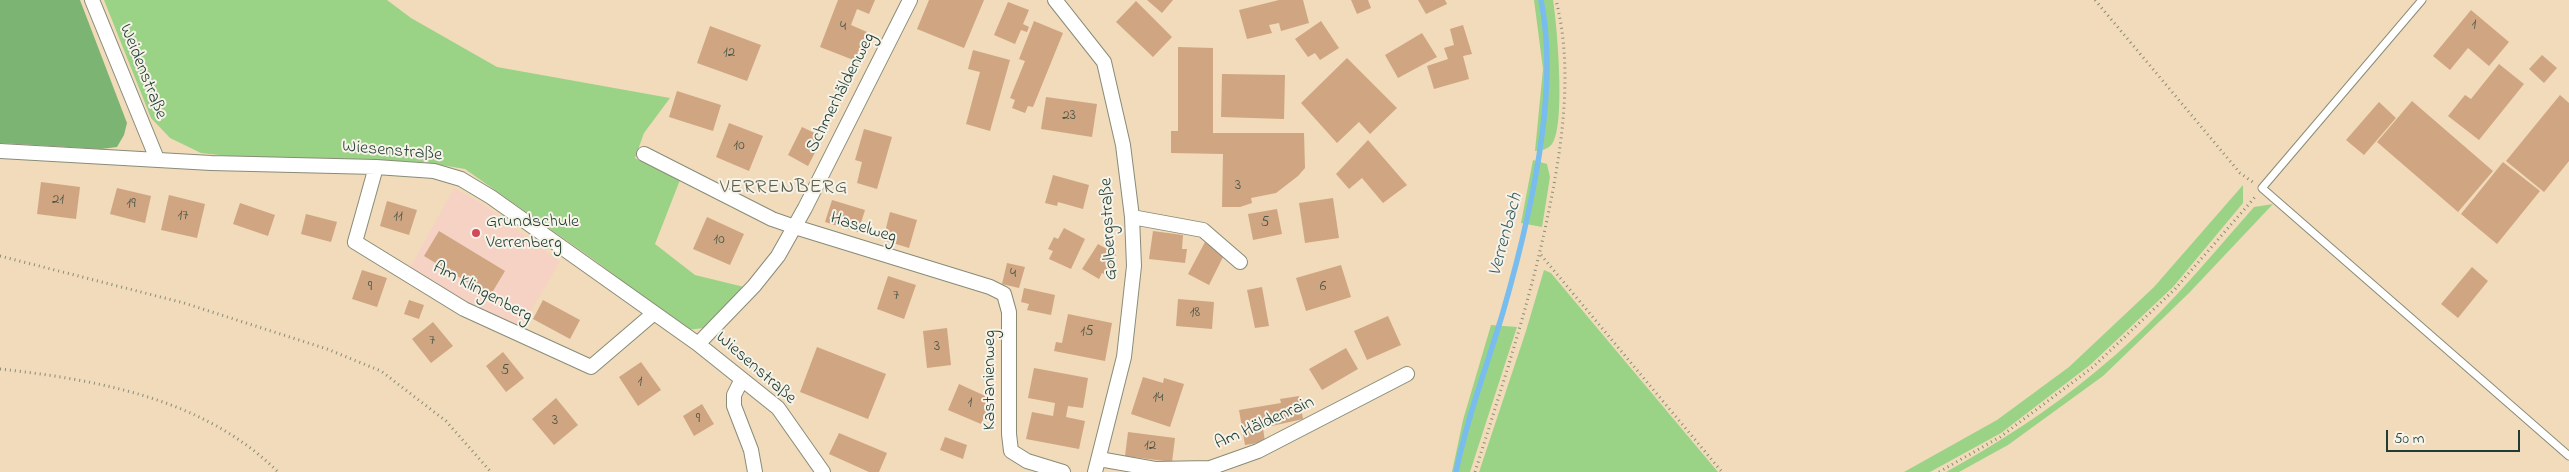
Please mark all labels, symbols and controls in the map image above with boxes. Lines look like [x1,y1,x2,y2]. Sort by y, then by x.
house number: 1 [2472,17,2476,35]
house number: 4 [840,19,846,37]
street label: Weidenstraße [113,21,171,123]
street label: Schmerhäldenweg [803,30,881,156]
house number: 12 [723,45,735,63]
house number: 23 [1062,108,1076,126]
street label: Wiesenstraße [341,137,443,167]
house number: 10 [733,138,745,156]
district label: VERRENBERG [718,177,850,201]
street label: Golbergstraße [1097,177,1123,281]
house number: 3 [1235,178,1241,196]
water label: Verrenbach [1485,191,1529,279]
house number: 21 [52,192,64,210]
house number: 19 [126,196,136,214]
house number: 17 [178,208,188,226]
house number: 11 [393,209,403,227]
street label: Haselweg [827,209,899,249]
place label: Grundschule Verrenberg [486,212,579,254]
house number: 5 [1261,215,1269,233]
marker: Grundschule Verrenberg [470,227,482,239]
house number: 10 [713,232,725,250]
street label: Am Klingenberg [428,258,536,328]
house number: 4 [1010,266,1016,284]
house number: 9 [368,279,372,297]
house number: 6 [1320,279,1326,297]
house number: 7 [893,288,899,306]
house number: 18 [1190,305,1200,323]
house number: 15 [1080,324,1094,342]
street label: Wiesenstraße [710,328,800,410]
street label: Kastanienweg [980,330,1002,430]
house number: 7 [429,333,435,351]
house number: 3 [934,339,940,357]
house number: 5 [501,363,509,381]
house number: 1 [638,374,642,392]
house number: 14 [1153,390,1163,408]
street label: Am Häldenrain [1212,392,1318,456]
house number: 1 [968,395,972,413]
house number: 9 [696,411,700,429]
house number: 3 [552,413,558,431]
scale bar [2389,420,2523,452]
text: 50 m [2394,428,2424,450]
house number: 12 [1144,438,1156,456]

